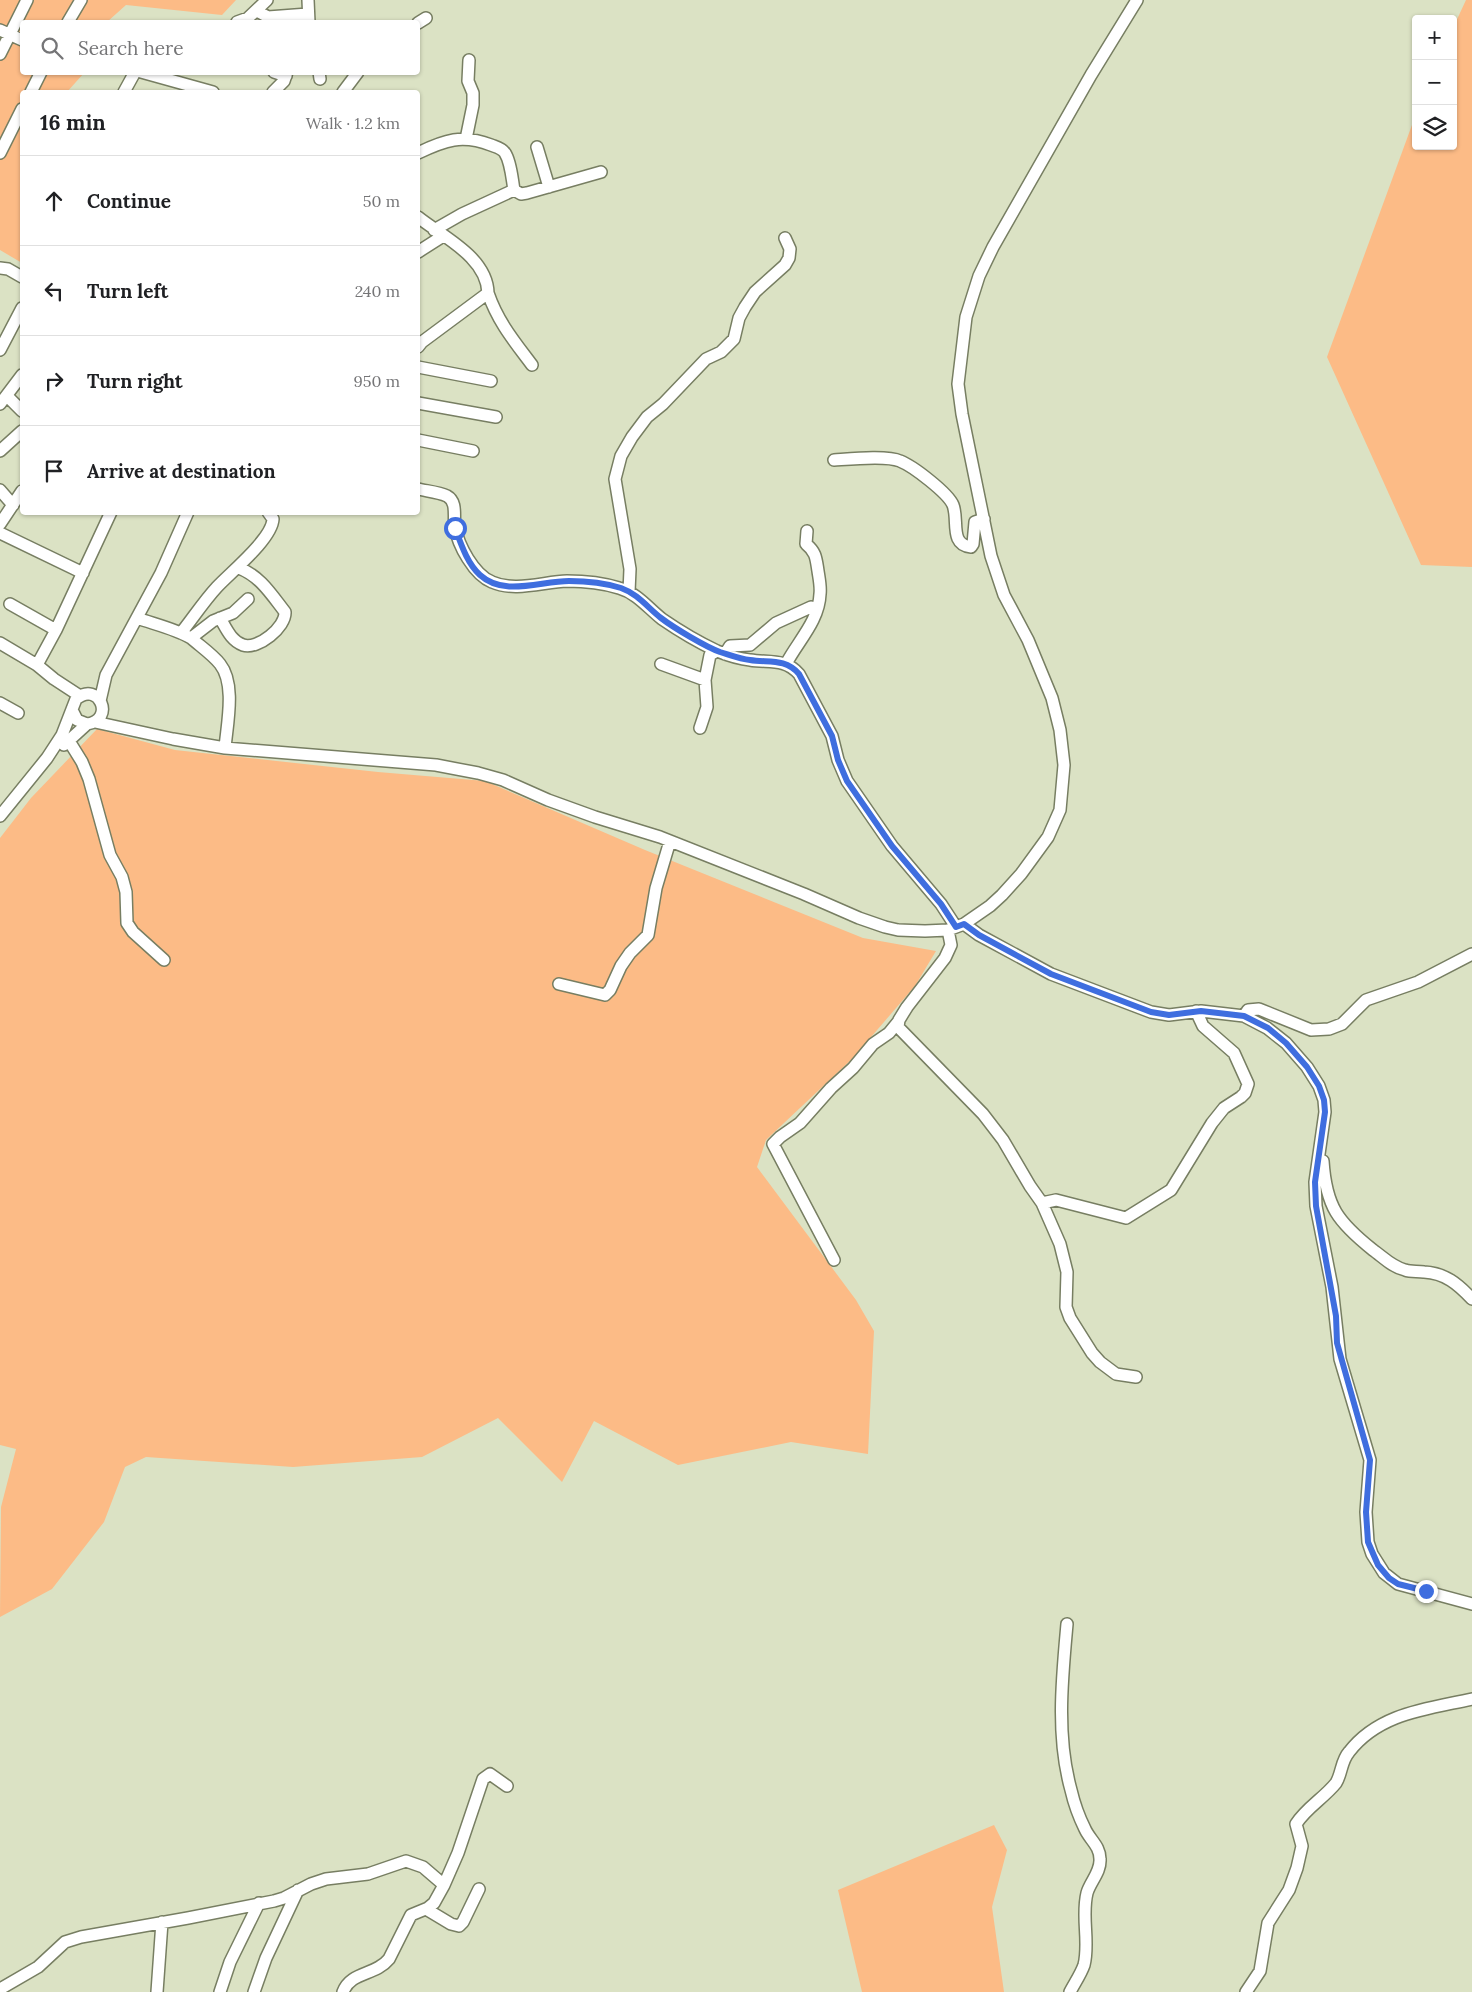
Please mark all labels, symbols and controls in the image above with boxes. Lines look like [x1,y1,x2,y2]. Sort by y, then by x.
map controls [1412,15,1457,150]
button: + [1412,15,1457,60]
search box [20,20,420,75]
icon: search [38,34,66,62]
text: Search here [78,36,184,60]
button: − [1412,60,1457,105]
button: layers [1412,105,1457,150]
text: 16 min [40,109,106,136]
text: Walk · 1.2 km [306,113,400,133]
icon: ahead [40,187,68,215]
text: Continue [87,189,171,213]
text: 50 m [363,191,400,211]
icon: left [40,277,68,305]
text: Turn left [87,279,168,303]
text: 240 m [355,281,400,301]
icon: right [40,367,68,395]
text: Turn right [87,369,183,393]
text: 950 m [354,371,400,391]
icon: arrive [40,457,68,485]
text: Arrive at destination [87,459,276,483]
route start [444,517,467,540]
route end [1415,1580,1438,1603]

